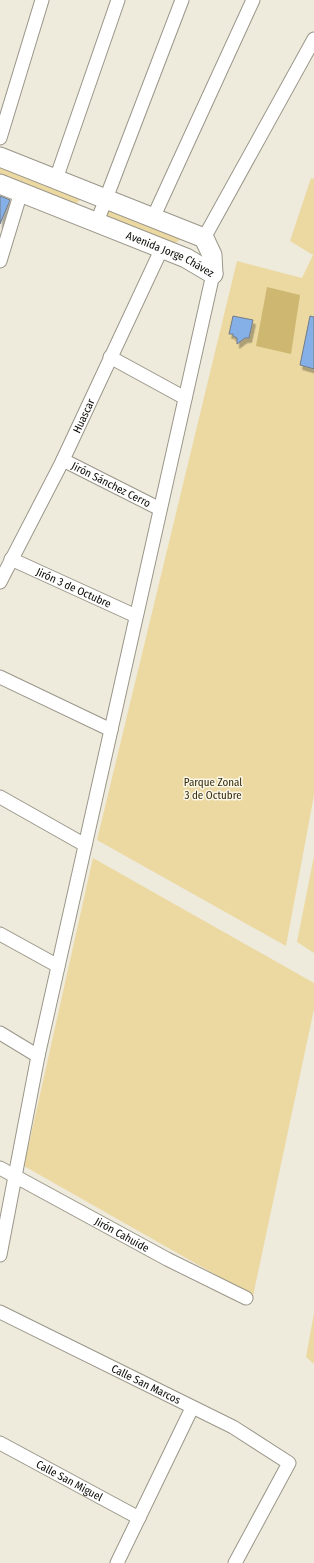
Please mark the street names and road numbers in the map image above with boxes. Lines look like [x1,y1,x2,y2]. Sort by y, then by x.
street label: Avenida Jorge Chávez [124,229,217,280]
street label: Huascar [70,397,98,435]
street label: Jirón Sánchez Cerro [69,459,153,510]
street label: Jirón 3 de Octubre [34,565,113,611]
street label: Jirón Cahuide [92,1215,151,1255]
street label: Calle San Marcos [109,1362,183,1407]
street label: Calle San Miguel [34,1458,105,1504]

